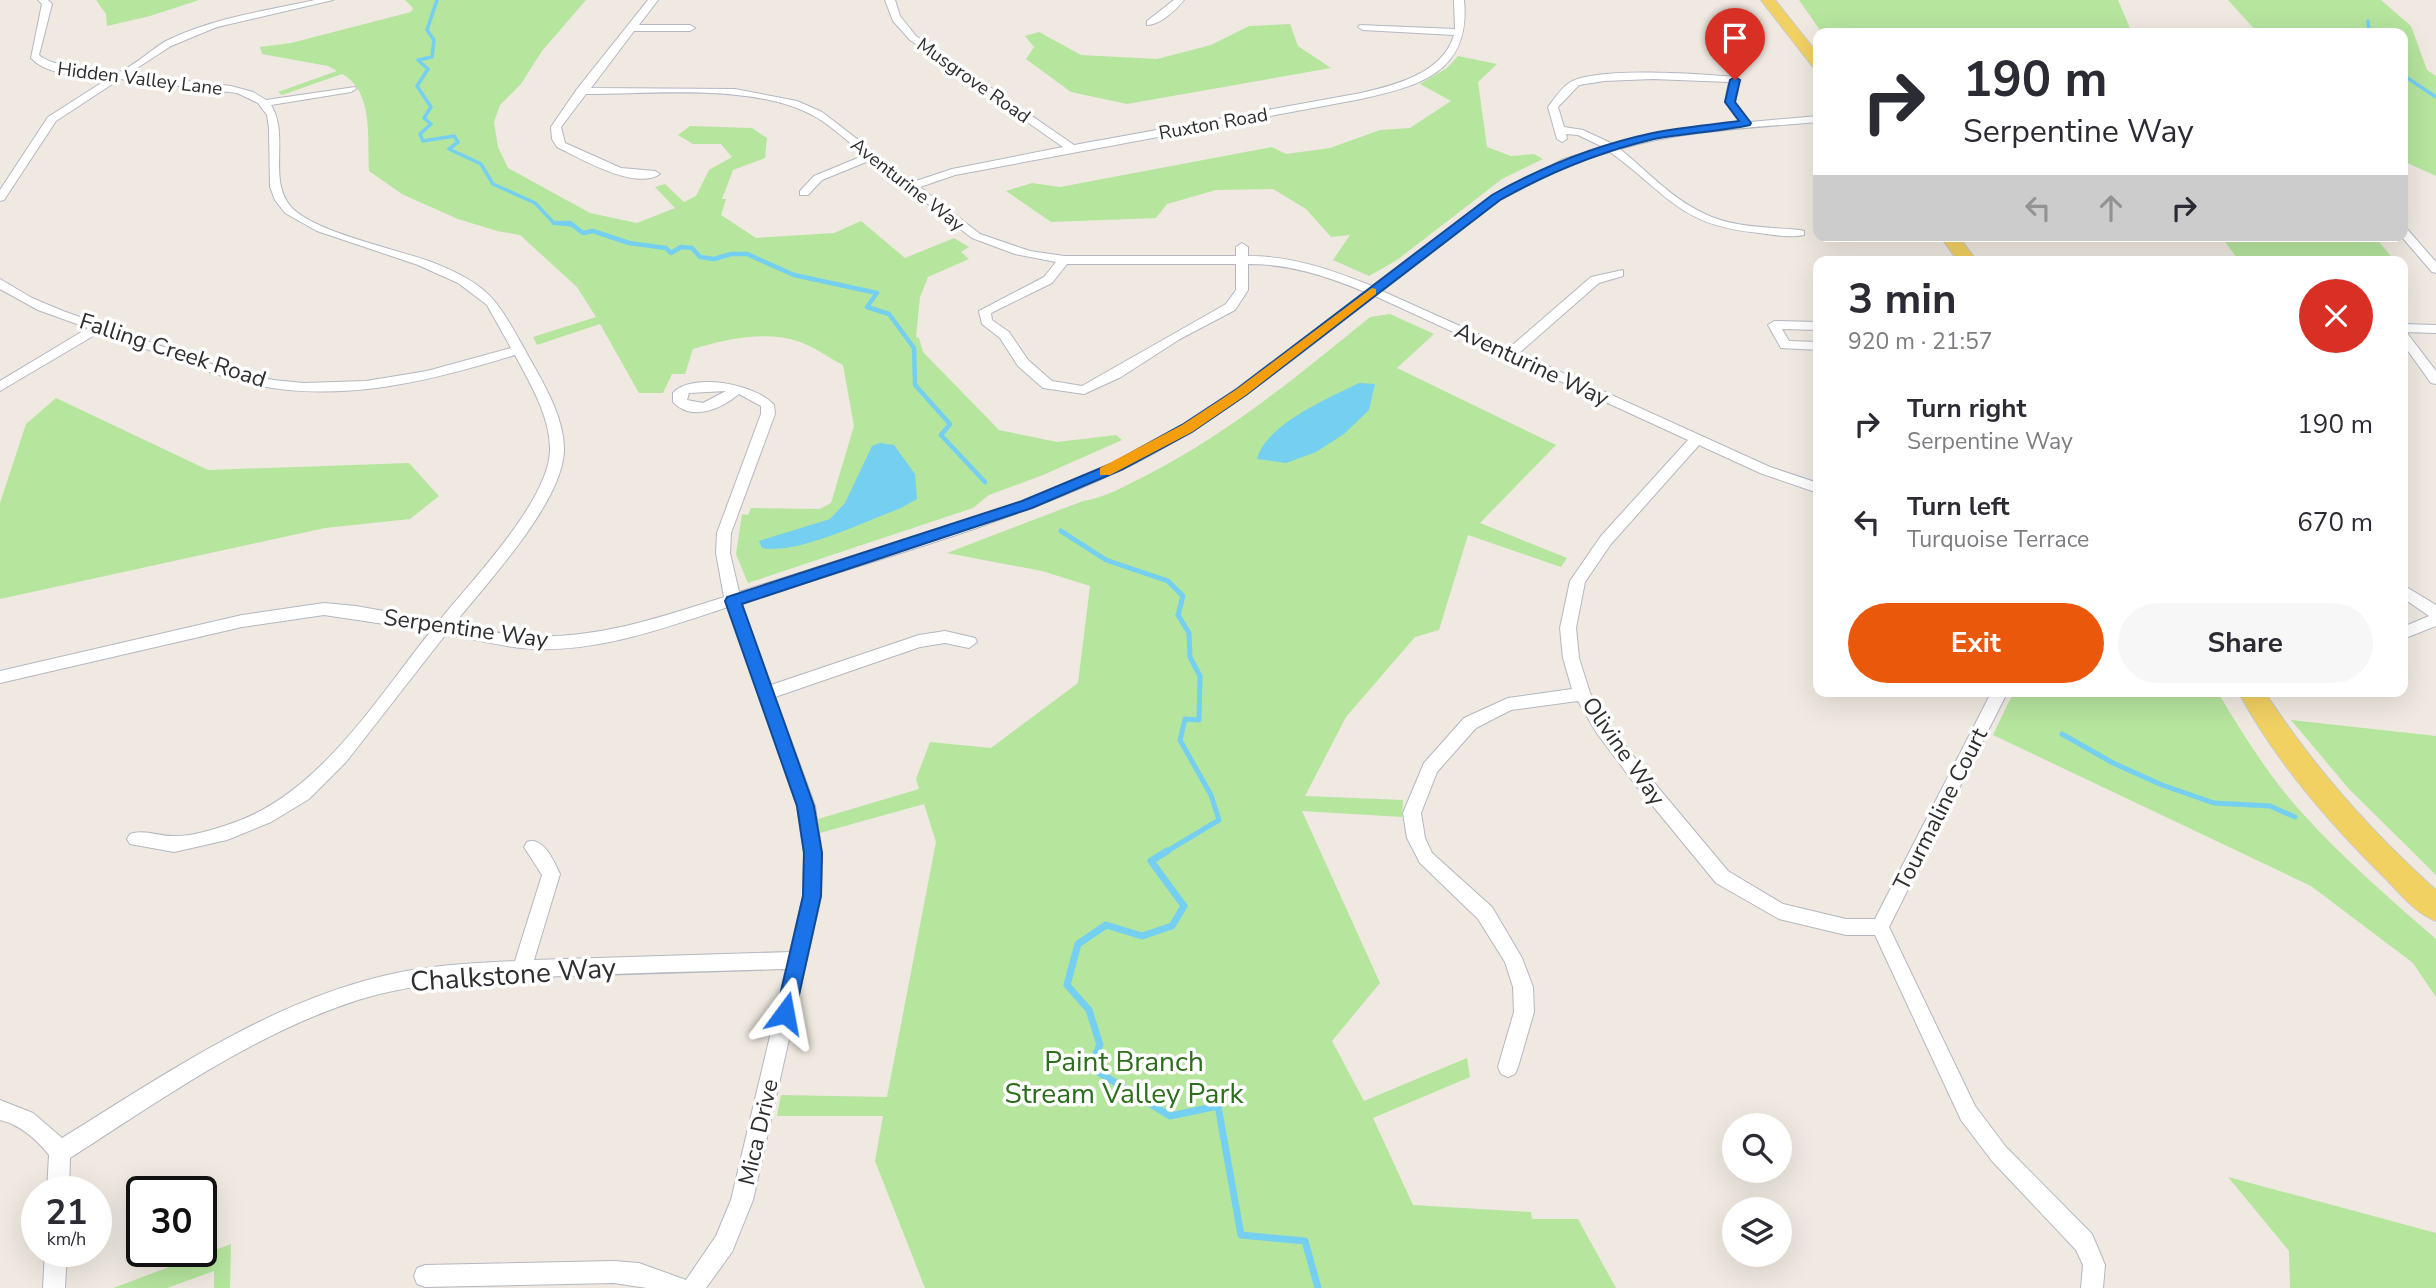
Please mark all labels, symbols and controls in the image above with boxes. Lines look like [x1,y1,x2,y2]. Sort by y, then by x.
pin [1705,8,1765,80]
icon: arrive [1716,19,1754,57]
street label: Musgrove Road [911,32,1035,130]
text: 190 m [1963,46,2107,113]
street label: Hidden Valley Lane [56,56,224,102]
icon: right [1848,56,1939,147]
street label: Ruxton Road [1157,102,1270,146]
text: Serpentine Way [1963,110,2194,153]
street label: Aventurine Way [845,132,970,238]
icon: left [2019,189,2057,227]
icon: ahead [2092,189,2130,227]
icon: right [2165,189,2203,227]
text: 3 min [1848,271,1957,328]
button: close [2299,279,2373,353]
street label: Falling Creek Road [75,306,270,395]
street label: Aventurine Way [1450,315,1614,414]
text: 920 m · 21:57 [1848,326,1993,357]
text: Turn right [1907,391,2026,426]
icon: right [1848,405,1886,443]
text: 190 m [2297,407,2373,442]
text: Serpentine Way [1907,426,2073,457]
text: Turn left [1907,489,2010,524]
icon: left [1848,503,1886,541]
text: 670 m [2297,505,2373,540]
text: Turquoise Terrace [1907,524,2089,555]
street label: Serpentine Way [382,602,550,655]
button: Exit [1848,603,2104,683]
button: Share [2118,603,2373,683]
street label: Olivine Way [1575,691,1673,812]
street label: Tourmaline Court [1886,722,1995,896]
street label: Chalkstone Way [409,949,618,1001]
position arrow [748,976,822,1050]
park label: Paint Branch Stream Valley Park [1005,1043,1244,1113]
street label: Mica Drive [731,1076,786,1188]
map controls [1722,1113,1792,1267]
button: search [1722,1113,1792,1183]
speed limit sign: 30 [126,1176,217,1267]
text: 21 [45,1189,88,1236]
button: layers [1722,1197,1792,1267]
text: km/h [47,1227,86,1251]

